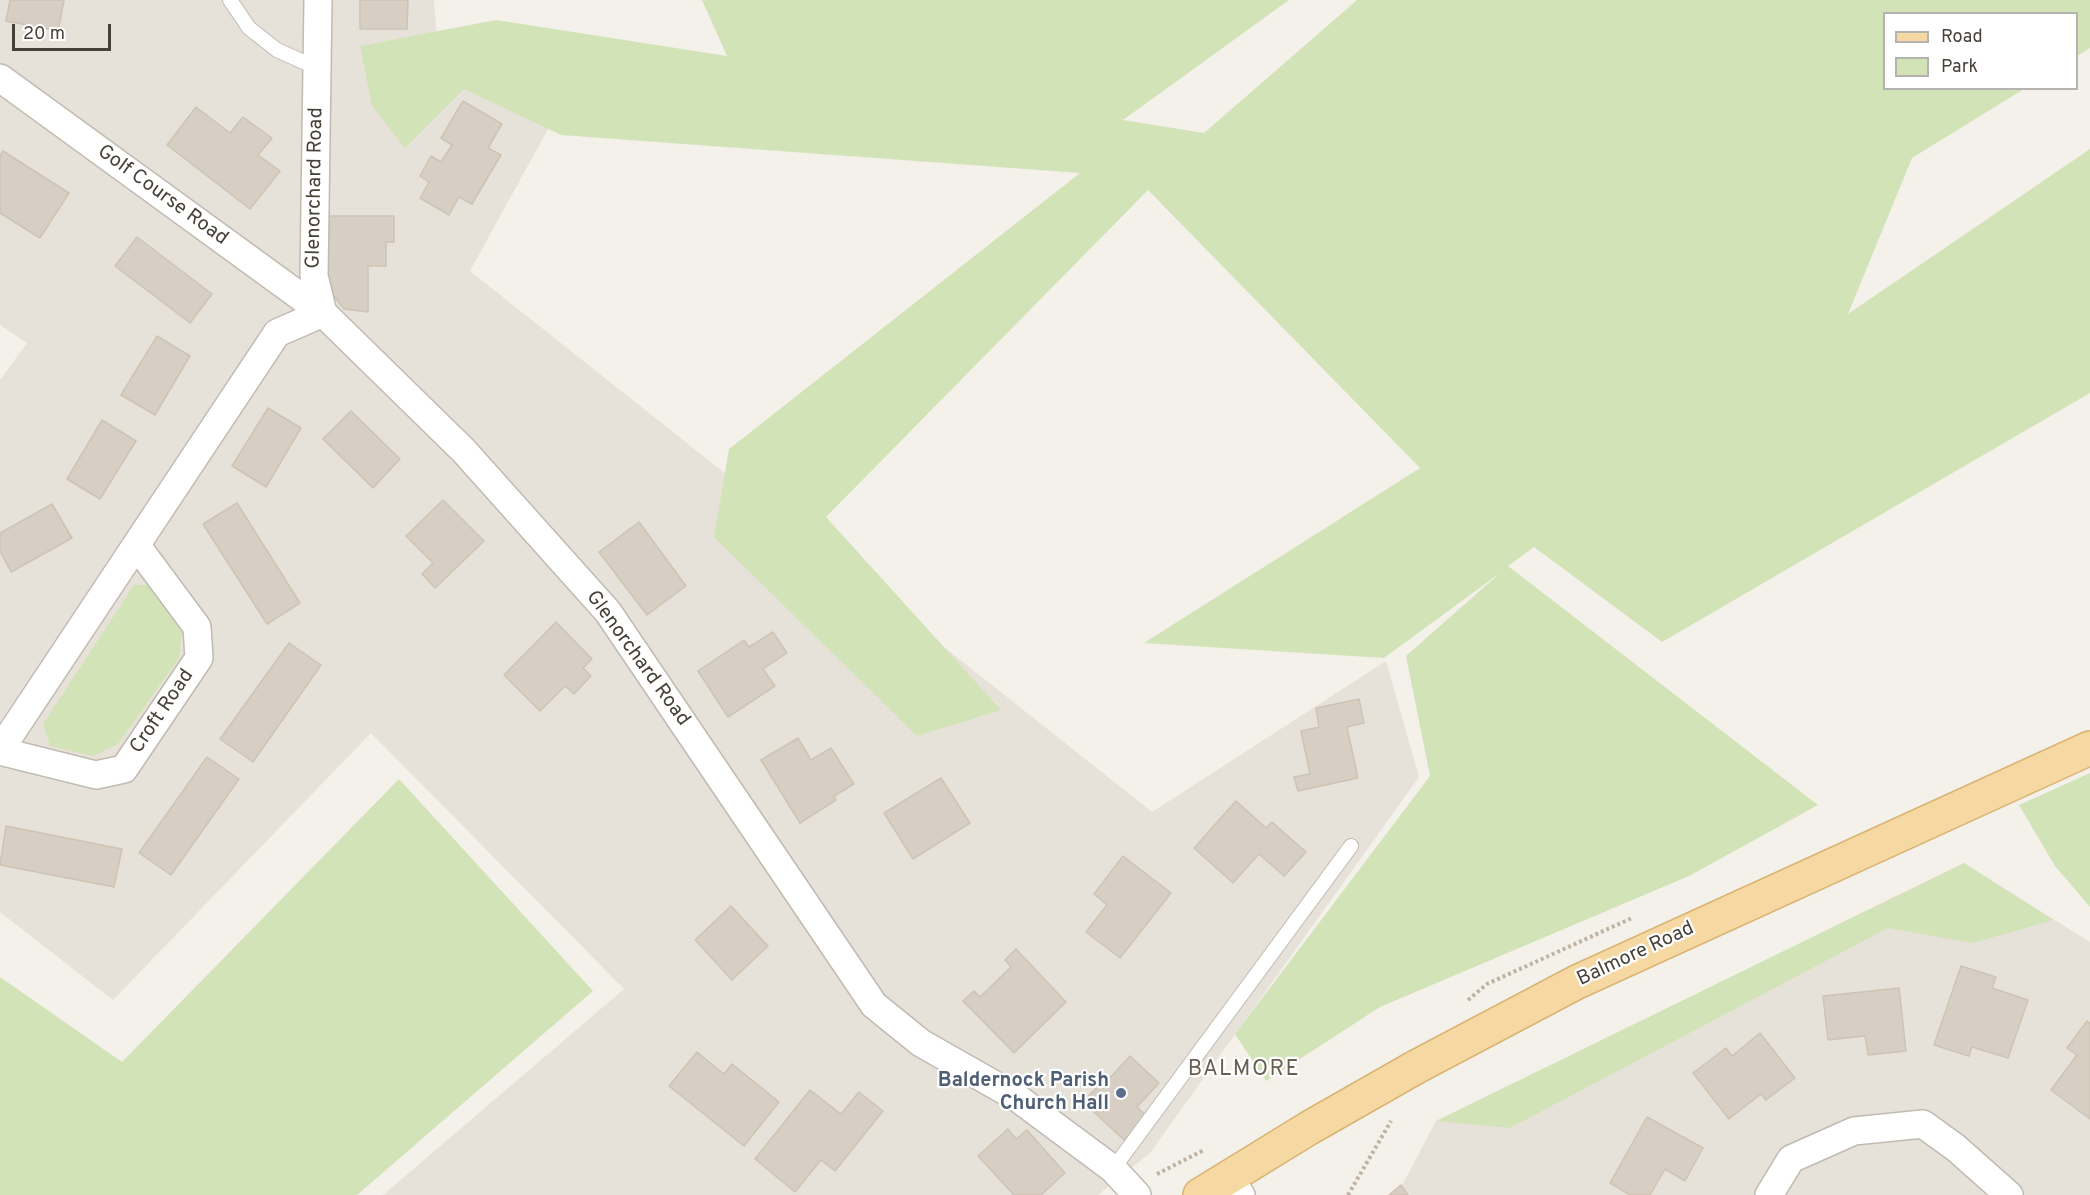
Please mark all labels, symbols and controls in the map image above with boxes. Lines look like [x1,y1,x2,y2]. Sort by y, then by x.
scale bar [15,12,114,50]
legend [1883,12,2078,90]
text: 20 m [23,23,65,46]
text: Road [1941,26,1983,49]
text: Park [1941,56,1978,79]
street label: Glenorchard Road [303,107,329,269]
street label: Golf Course Road [92,141,232,251]
street label: Glenorchard Road [580,587,694,731]
street label: Croft Road [126,665,200,759]
street label: Balmore Road [1574,917,1698,993]
district label: BALMORE [1188,1058,1300,1084]
place label: Baldernock Parish Church Hall [938,1070,1109,1117]
marker: Baldernock Parish Church Hall [1114,1086,1128,1100]

